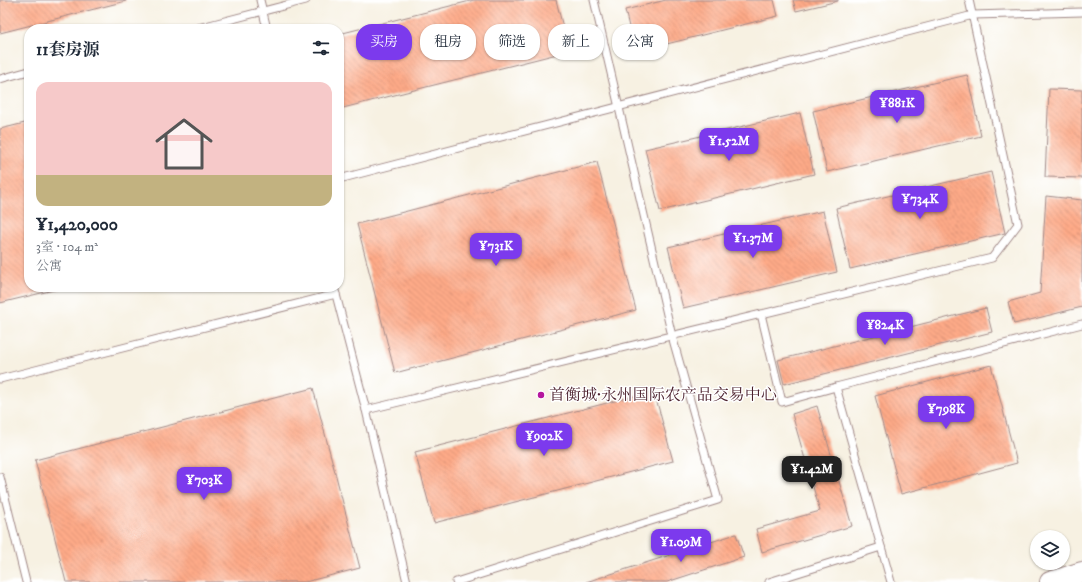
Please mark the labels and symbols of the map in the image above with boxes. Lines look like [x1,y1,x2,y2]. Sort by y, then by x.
pin: ¥881K [869,90,925,124]
pin: ¥1.52M [696,128,762,162]
pin: ¥734K [892,186,948,220]
pin: ¥1.37M [720,225,786,259]
pin: ¥731K [468,233,524,267]
pin: ¥824K [857,312,913,346]
place label: 首衡城·永州国际农产品交易中心 [549,385,777,405]
marker: 首衡城·永州国际农产品交易中心 [536,390,546,400]
pin: ¥798K [918,396,974,430]
pin: ¥902K [516,423,572,457]
pin: ¥1.42M [779,456,845,490]
pin: ¥703K [176,467,232,501]
pin: ¥1.09M [648,529,714,563]

